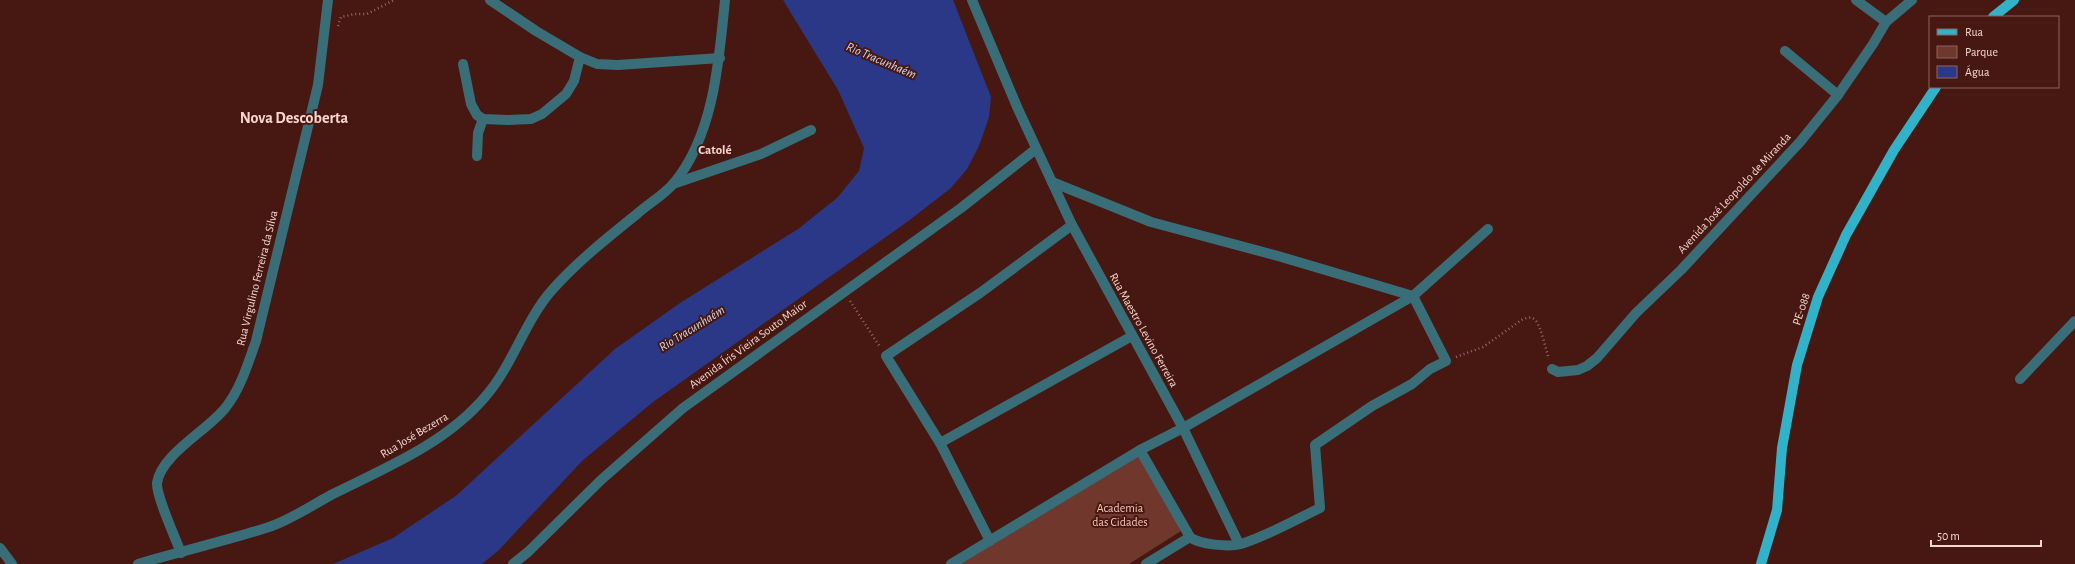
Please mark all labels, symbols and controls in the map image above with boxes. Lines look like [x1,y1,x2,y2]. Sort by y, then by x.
legend [1929,16,2059,88]
text: Rua [1965,26,1984,38]
water label: Rio Tracunhaém [844,40,918,82]
text: Parque [1965,46,1998,58]
text: Água [1965,65,1990,78]
district label: Nova Descoberta [240,110,348,126]
street label: Avenida José Leopoldo de Miranda [1675,130,1793,256]
district label: Catolé [698,144,732,157]
street label: Rua Virgulino Ferreira da Silva [234,209,280,347]
street label: Rua Maestro Levino Ferreira [1108,271,1181,390]
street label: PE-088 [1790,291,1812,327]
street label: Avenida Íris Vieira Souto Maior [686,297,809,391]
water label: Rio Tracunhaém [657,304,727,354]
street label: Rua José Bezerra [378,410,450,460]
park label: Academia das Cidades [1092,502,1148,528]
scale bar [1931,522,2041,548]
text: 50 m [1937,530,1960,542]

